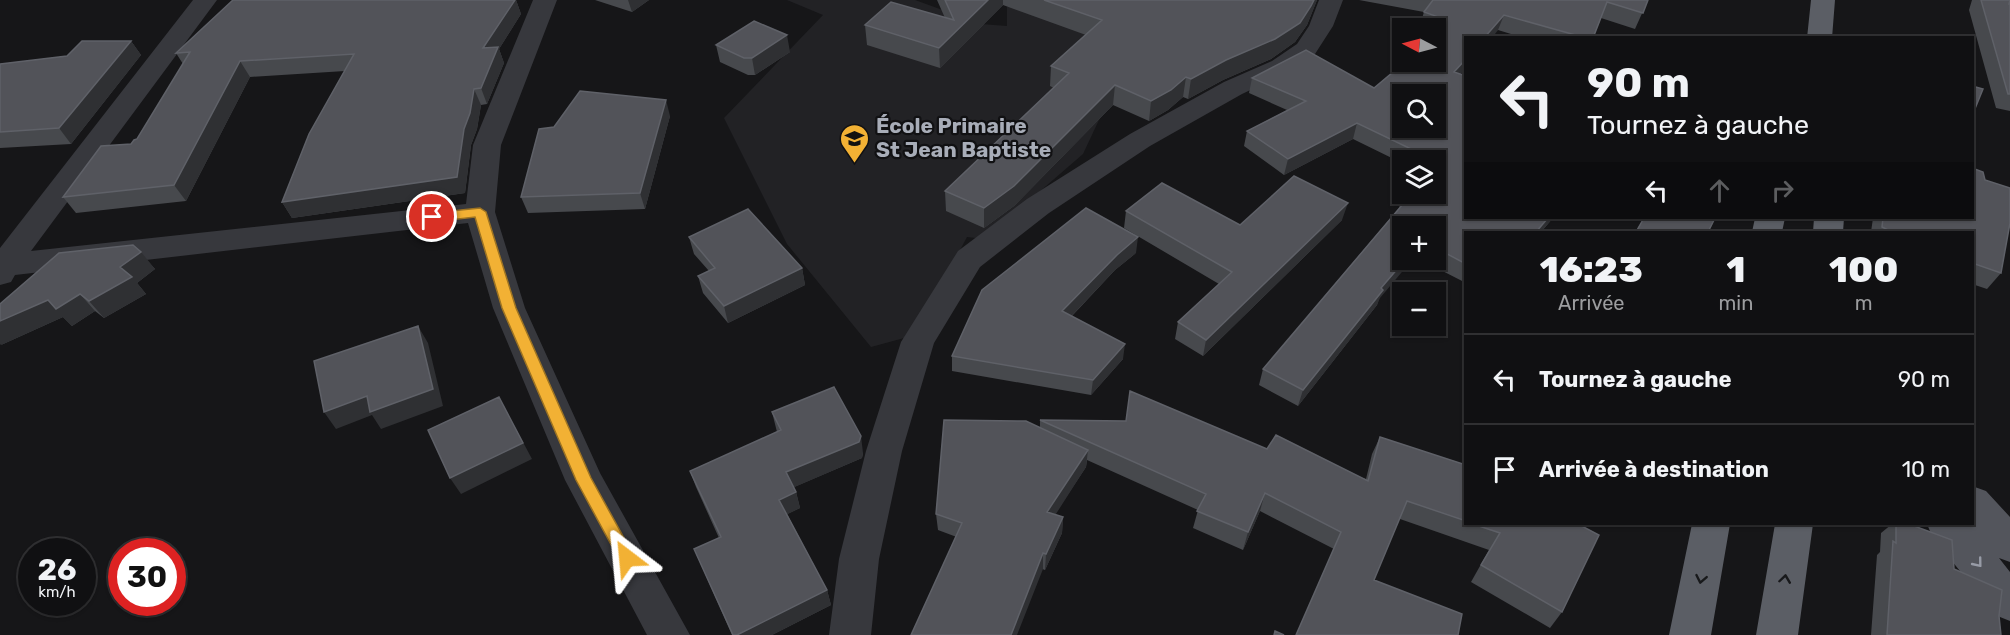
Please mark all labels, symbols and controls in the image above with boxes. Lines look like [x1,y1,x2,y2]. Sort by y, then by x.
north arrow [1392,18,1446,72]
map controls [1392,18,1446,336]
text: 90 m [1587,58,1690,108]
icon: left [1488,60,1566,138]
button: search [1392,84,1446,138]
text: Tournez à gauche [1587,109,1809,141]
place label: École Primaire St Jean Baptiste [876,113,1051,162]
school or university icon: École Primaire St Jean Baptiste [839,122,871,164]
button: layers [1392,150,1446,204]
icon: left [1640,174,1673,207]
icon: ahead [1703,174,1736,207]
icon: right [1766,174,1799,207]
pin [406,191,457,242]
icon: arrive [415,200,448,233]
button: + [1392,216,1446,270]
text: 16:23 [1540,248,1643,291]
text: 1 [1726,248,1745,291]
text: 100 [1829,248,1898,291]
button: − [1392,282,1446,336]
text: Arrivée [1558,291,1625,315]
text: min [1719,291,1753,315]
text: m [1855,291,1873,315]
icon: left [1488,363,1521,396]
text: Tournez à gauche [1539,366,1732,393]
text: 90 m [1898,366,1950,393]
icon: arrive [1488,453,1521,486]
text: Arrivée à destination [1539,456,1769,483]
text: 10 m [1902,456,1950,483]
position arrow [595,526,659,590]
speed limit sign: 30 [108,538,186,616]
text: 26 [37,552,77,588]
one-way arrow [1971,556,1982,567]
one-way arrow [1695,574,1708,584]
one-way arrow [1779,575,1791,584]
text: km/h [38,583,76,601]

